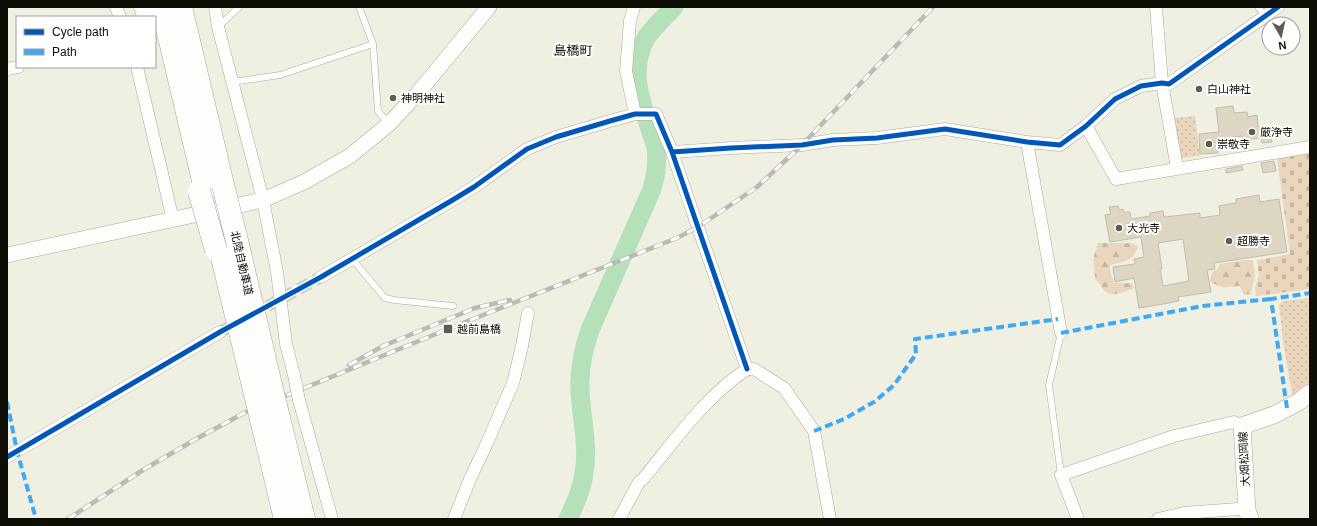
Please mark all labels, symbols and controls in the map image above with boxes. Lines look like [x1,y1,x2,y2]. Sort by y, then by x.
legend [16,16,156,68]
north arrow [1261,16,1301,56]
text: Cycle path [52,25,109,39]
text: N [1278,39,1287,52]
district label: 島橋町 [553,43,593,58]
text: Path [52,45,77,59]
place label: 白山神社 [1207,83,1251,95]
marker: 白山神社 [1194,84,1204,94]
place label: 神明神社 [401,92,445,104]
marker: 神明神社 [388,93,398,103]
place label: 厳浄寺 [1260,126,1293,138]
marker: 厳浄寺 [1247,127,1257,137]
place label: 崇敬寺 [1217,138,1250,150]
marker: 崇敬寺 [1204,139,1214,149]
place label: 大光寺 [1127,222,1160,234]
marker: 大光寺 [1114,223,1124,233]
street label: 北陸自動車道 [229,229,255,297]
place label: 超勝寺 [1237,235,1270,247]
marker: 超勝寺 [1224,236,1234,246]
marker: 越前島橋 [442,323,454,335]
place label: 越前島橋 [457,323,501,335]
street label: 大畑松岡線 [1237,431,1251,487]

